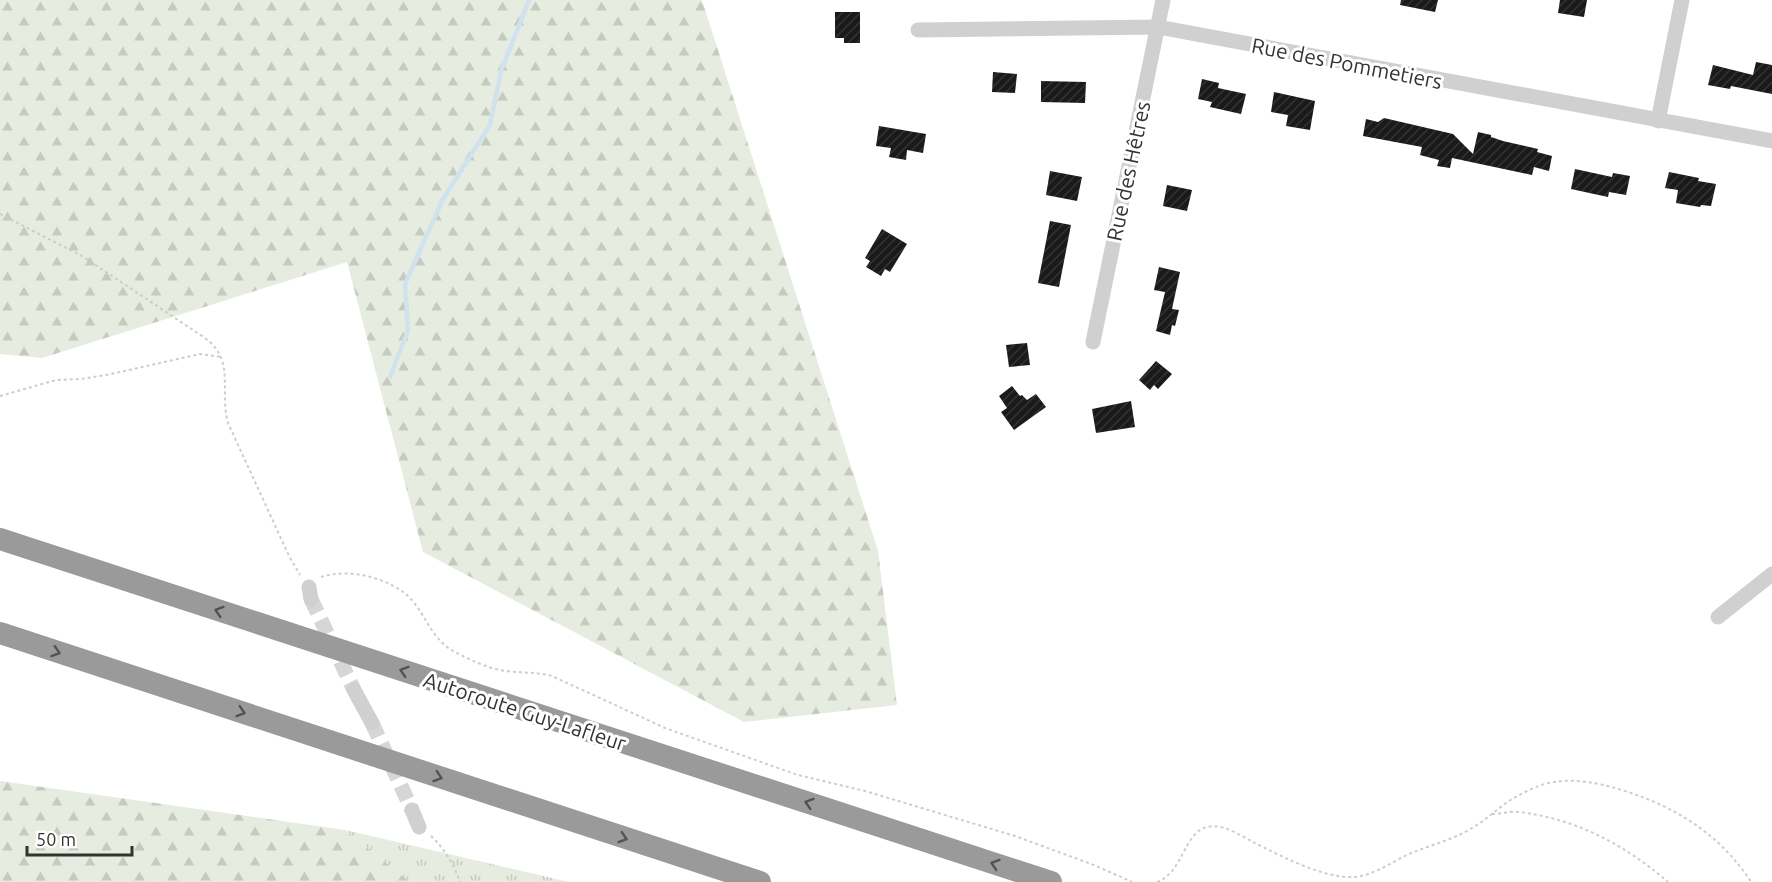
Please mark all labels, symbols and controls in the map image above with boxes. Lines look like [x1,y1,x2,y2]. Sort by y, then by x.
street label: Rue des Pommetiers [1250,33,1444,93]
street label: Rue des Hêtres [1101,99,1155,243]
one-way arrow [214,605,225,618]
one-way arrow [50,644,61,657]
one-way arrow [400,666,410,679]
street label: Autoroute Guy-Lafleur [421,667,629,755]
one-way arrow [235,705,246,718]
one-way arrow [432,770,443,782]
one-way arrow [805,798,815,811]
scale bar [27,819,132,857]
text: 50 m [36,829,76,849]
one-way arrow [618,830,628,843]
one-way arrow [990,859,1001,871]

